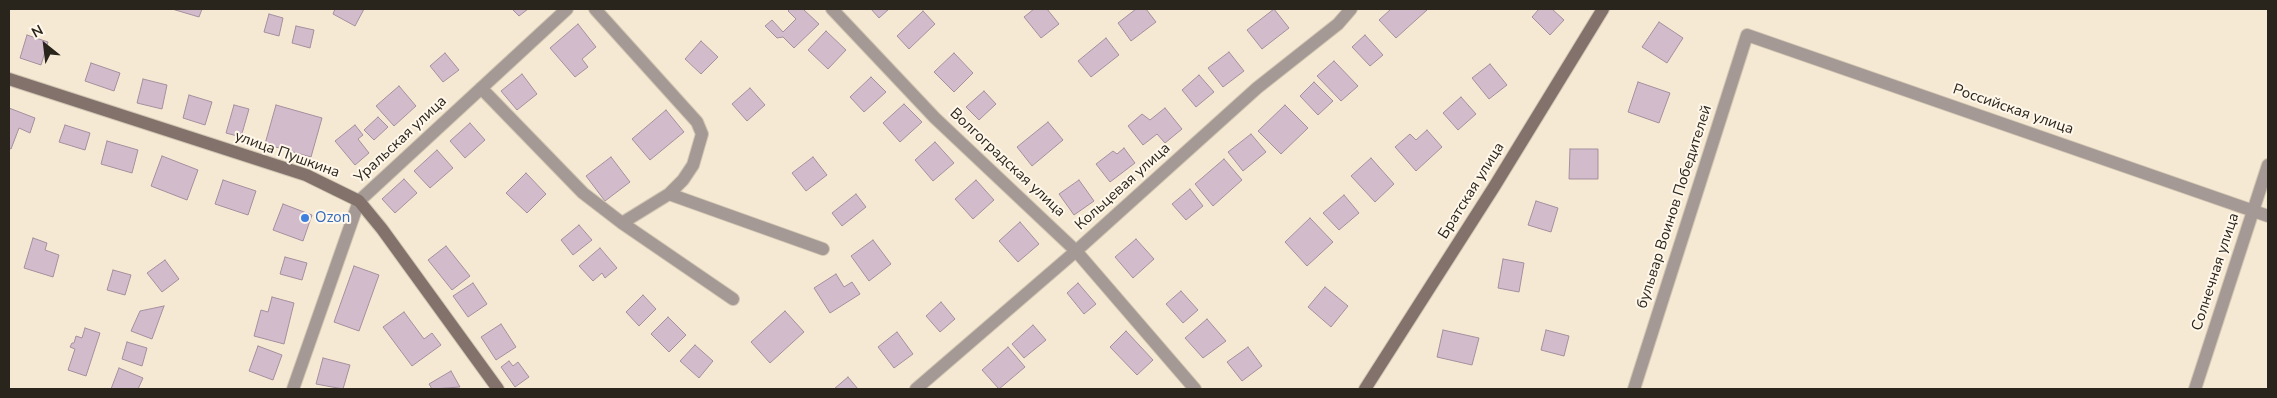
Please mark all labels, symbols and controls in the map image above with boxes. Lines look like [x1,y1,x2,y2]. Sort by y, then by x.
north arrow [20,20,70,70]
text: N [28,21,47,42]
street label: Российская улица [1950,81,2076,139]
street label: Уральская улица [351,93,451,187]
street label: бульвар Воинов Победителей [1634,103,1716,311]
street label: Волгоградская улица [946,105,1068,221]
street label: улица Пушкина [232,128,342,182]
street label: Братская улица [1435,139,1509,243]
street label: Кольцевая улица [1072,140,1174,234]
place label: Ozon [315,209,350,227]
street label: Солнечная улица [2188,211,2244,333]
marker: Ozon [299,212,311,224]

